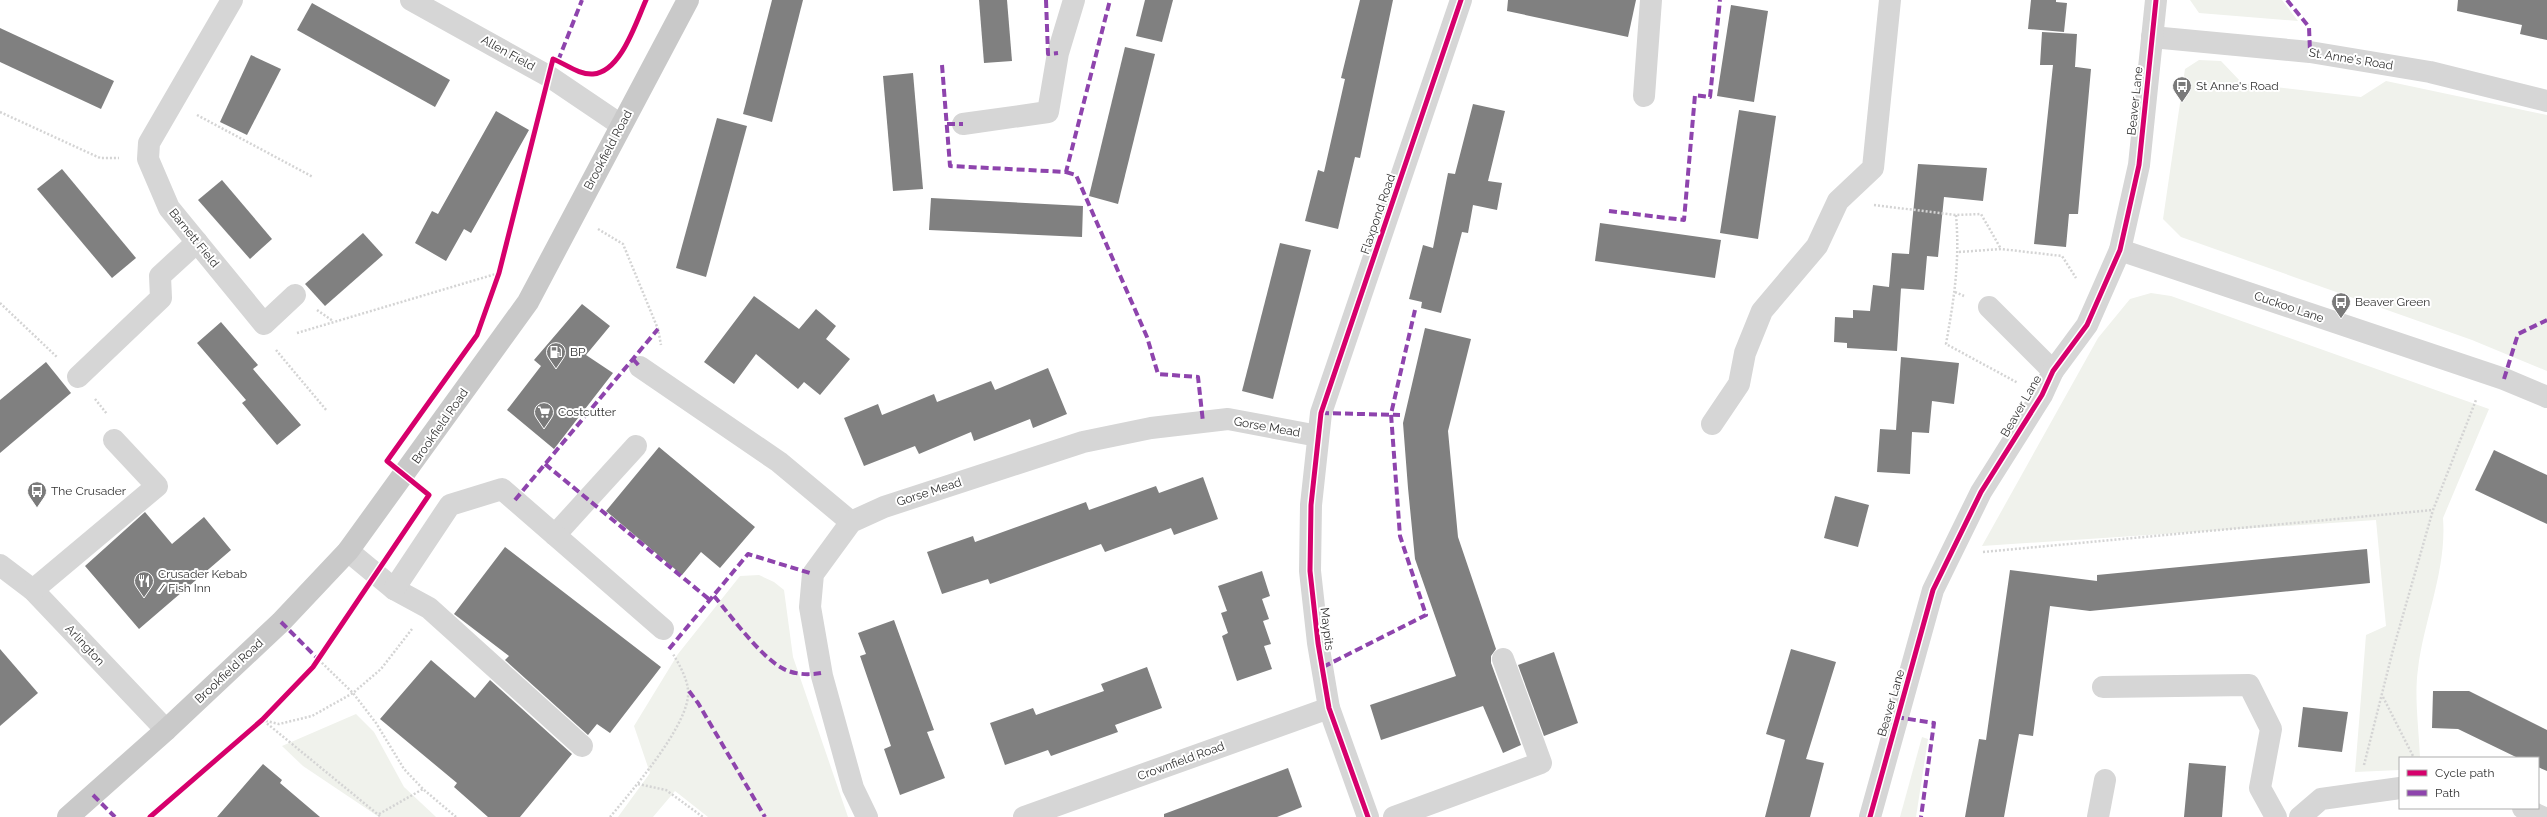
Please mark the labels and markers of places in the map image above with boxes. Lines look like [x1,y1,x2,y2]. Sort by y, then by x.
bus stop icon: St Anne's Road [2171,75,2193,103]
place label: St Anne's Road [2196,79,2279,93]
bus stop icon: Beaver Green [2330,291,2352,319]
place label: Beaver Green [2355,295,2430,309]
fuel station icon: BP [545,341,567,369]
place label: BP [570,345,586,359]
supermarket icon: Costcutter [533,401,555,429]
place label: Costcutter [558,405,617,419]
bus stop icon: The Crusader [26,480,48,508]
place label: The Crusader [51,484,127,498]
place label: Crusader Kebab / Fish Inn [158,567,247,595]
restaurant icon: Crusader Kebab / Fish Inn [133,570,155,598]

